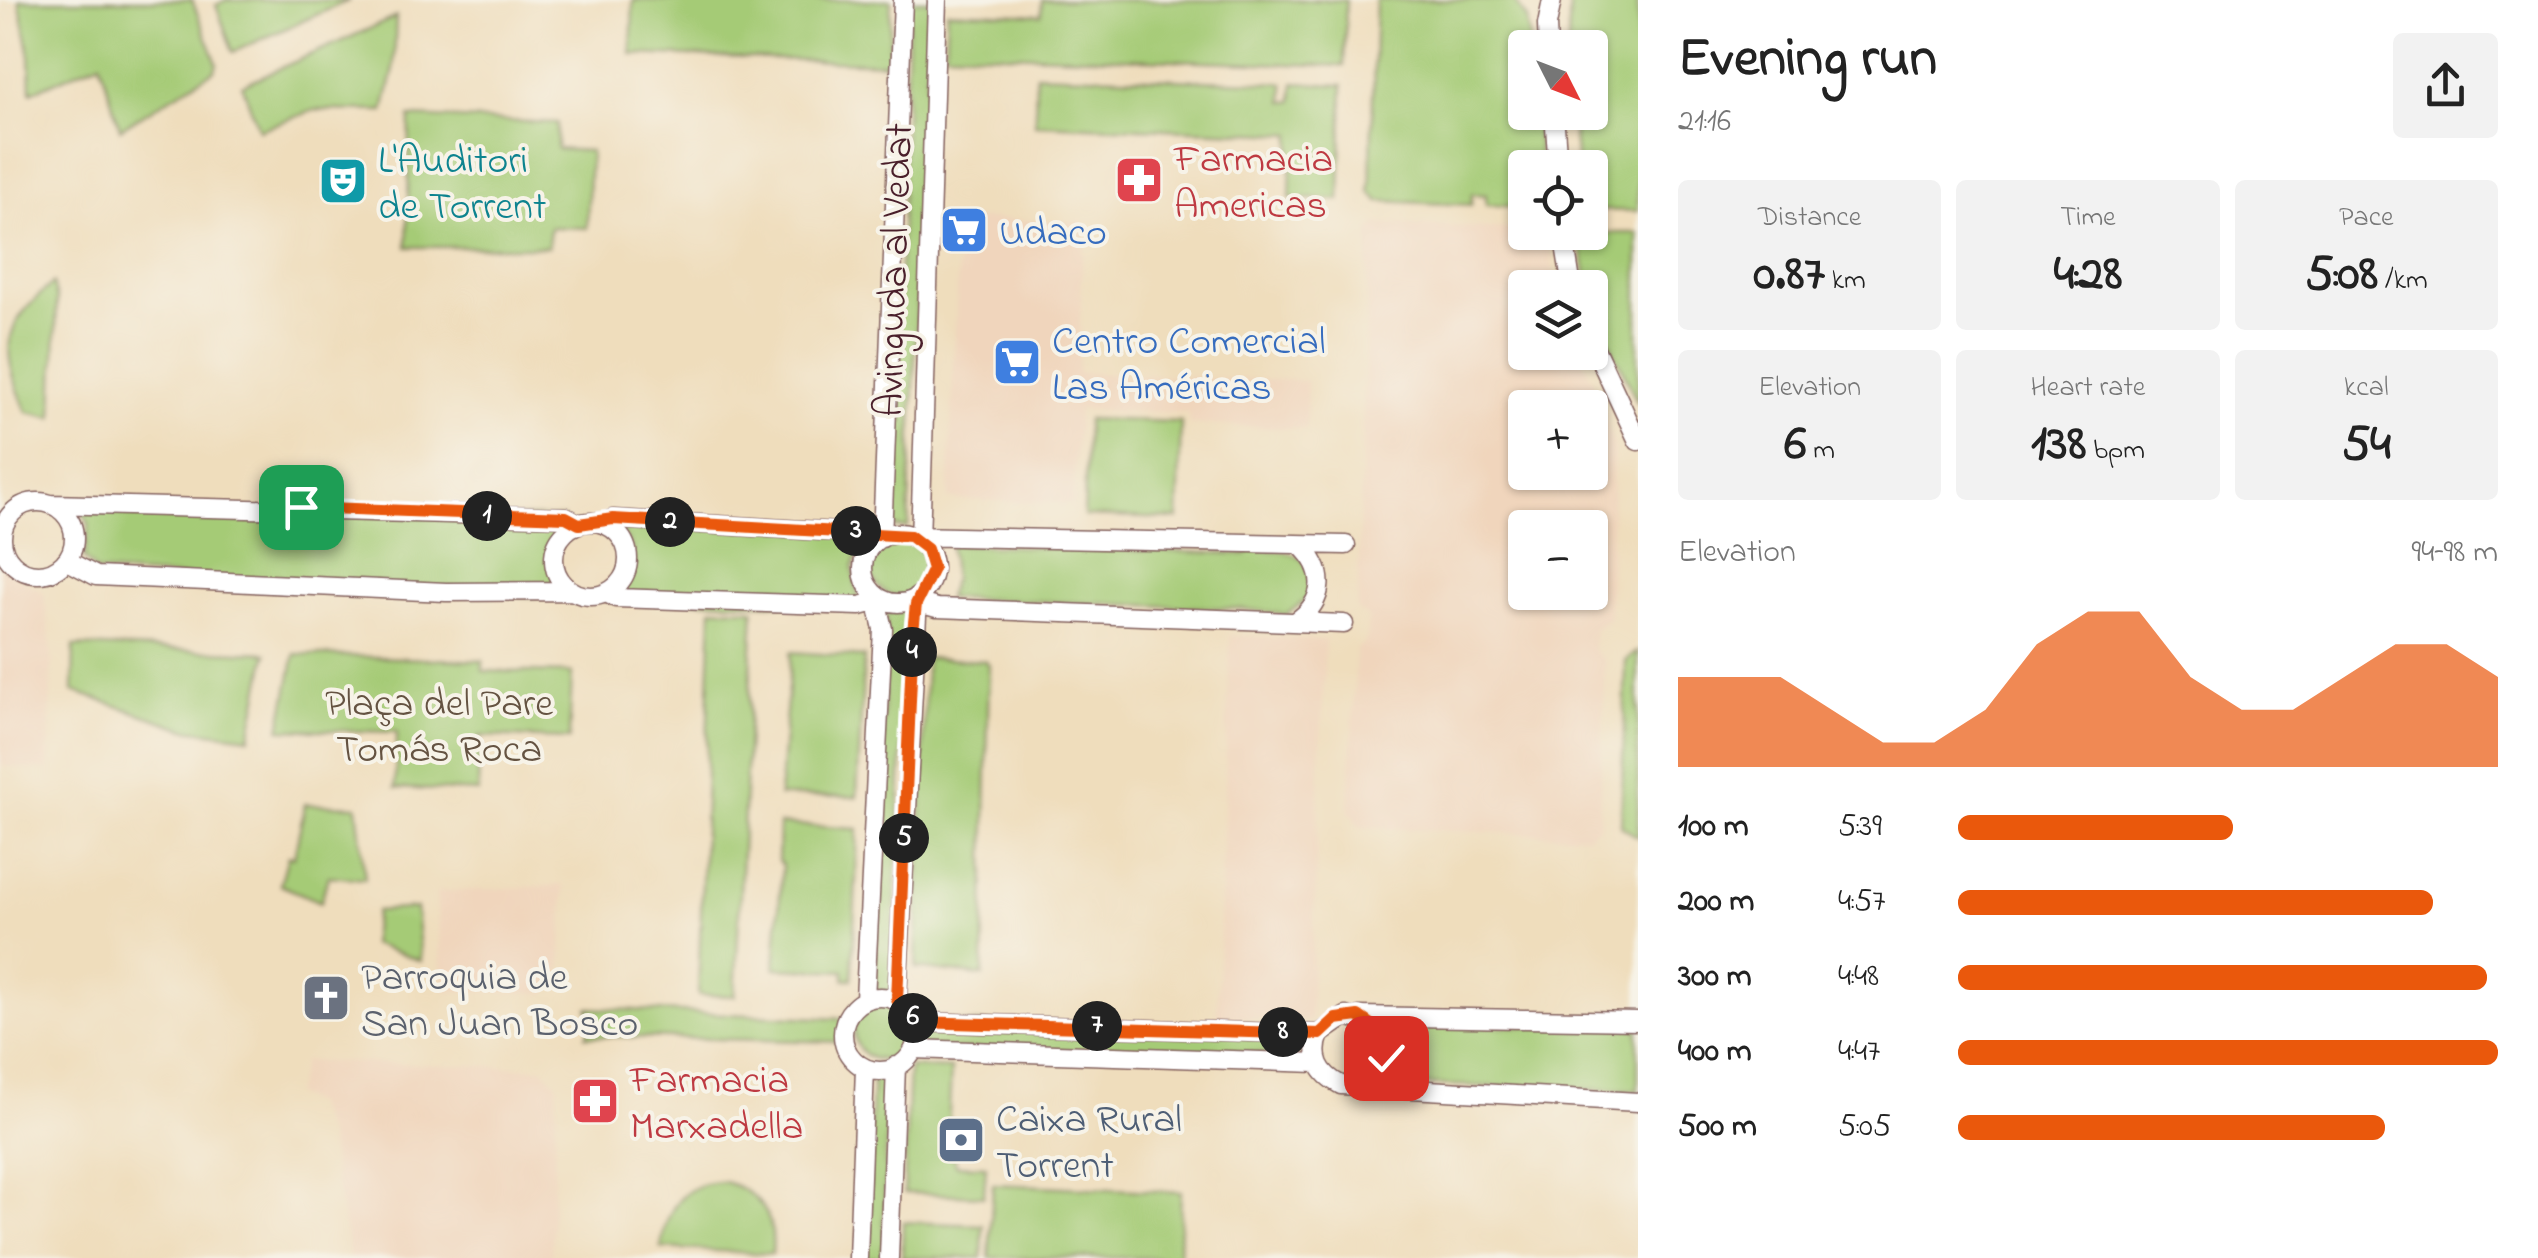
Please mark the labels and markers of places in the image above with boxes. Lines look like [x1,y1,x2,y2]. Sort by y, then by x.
place label: Farmacia Americas [1173,132,1333,237]
place label: L'Auditori de Torrent [378,133,546,238]
pharmacy icon: Farmacia Americas [1113,154,1165,206]
theatre icon: L'Auditori de Torrent [317,155,369,207]
supermarket icon: Udaco [938,204,990,256]
place label: Udaco [999,205,1107,264]
place label: Centro Comercial Las Américas [1052,314,1326,419]
supermarket icon: Centro Comercial Las Américas [991,336,1043,388]
pin [259,465,344,550]
pin: 1 [462,491,512,541]
pin: 2 [645,497,695,547]
pin: 3 [831,506,881,556]
pin: 4 [887,627,937,677]
pin: 5 [879,813,929,863]
place label: Parroquia de San Juan Bosco [361,950,638,1055]
church icon: Parroquia de San Juan Bosco [300,972,352,1024]
pin: 6 [888,993,938,1043]
pin: 7 [1072,1001,1122,1051]
pin: 8 [1258,1007,1308,1057]
pin [1344,1016,1429,1101]
place label: Farmacia Marxadella [629,1053,803,1158]
pharmacy icon: Farmacia Marxadella [569,1075,621,1127]
place label: Caixa Rural Torrent [996,1092,1182,1197]
bank icon: Caixa Rural Torrent [935,1114,987,1166]

